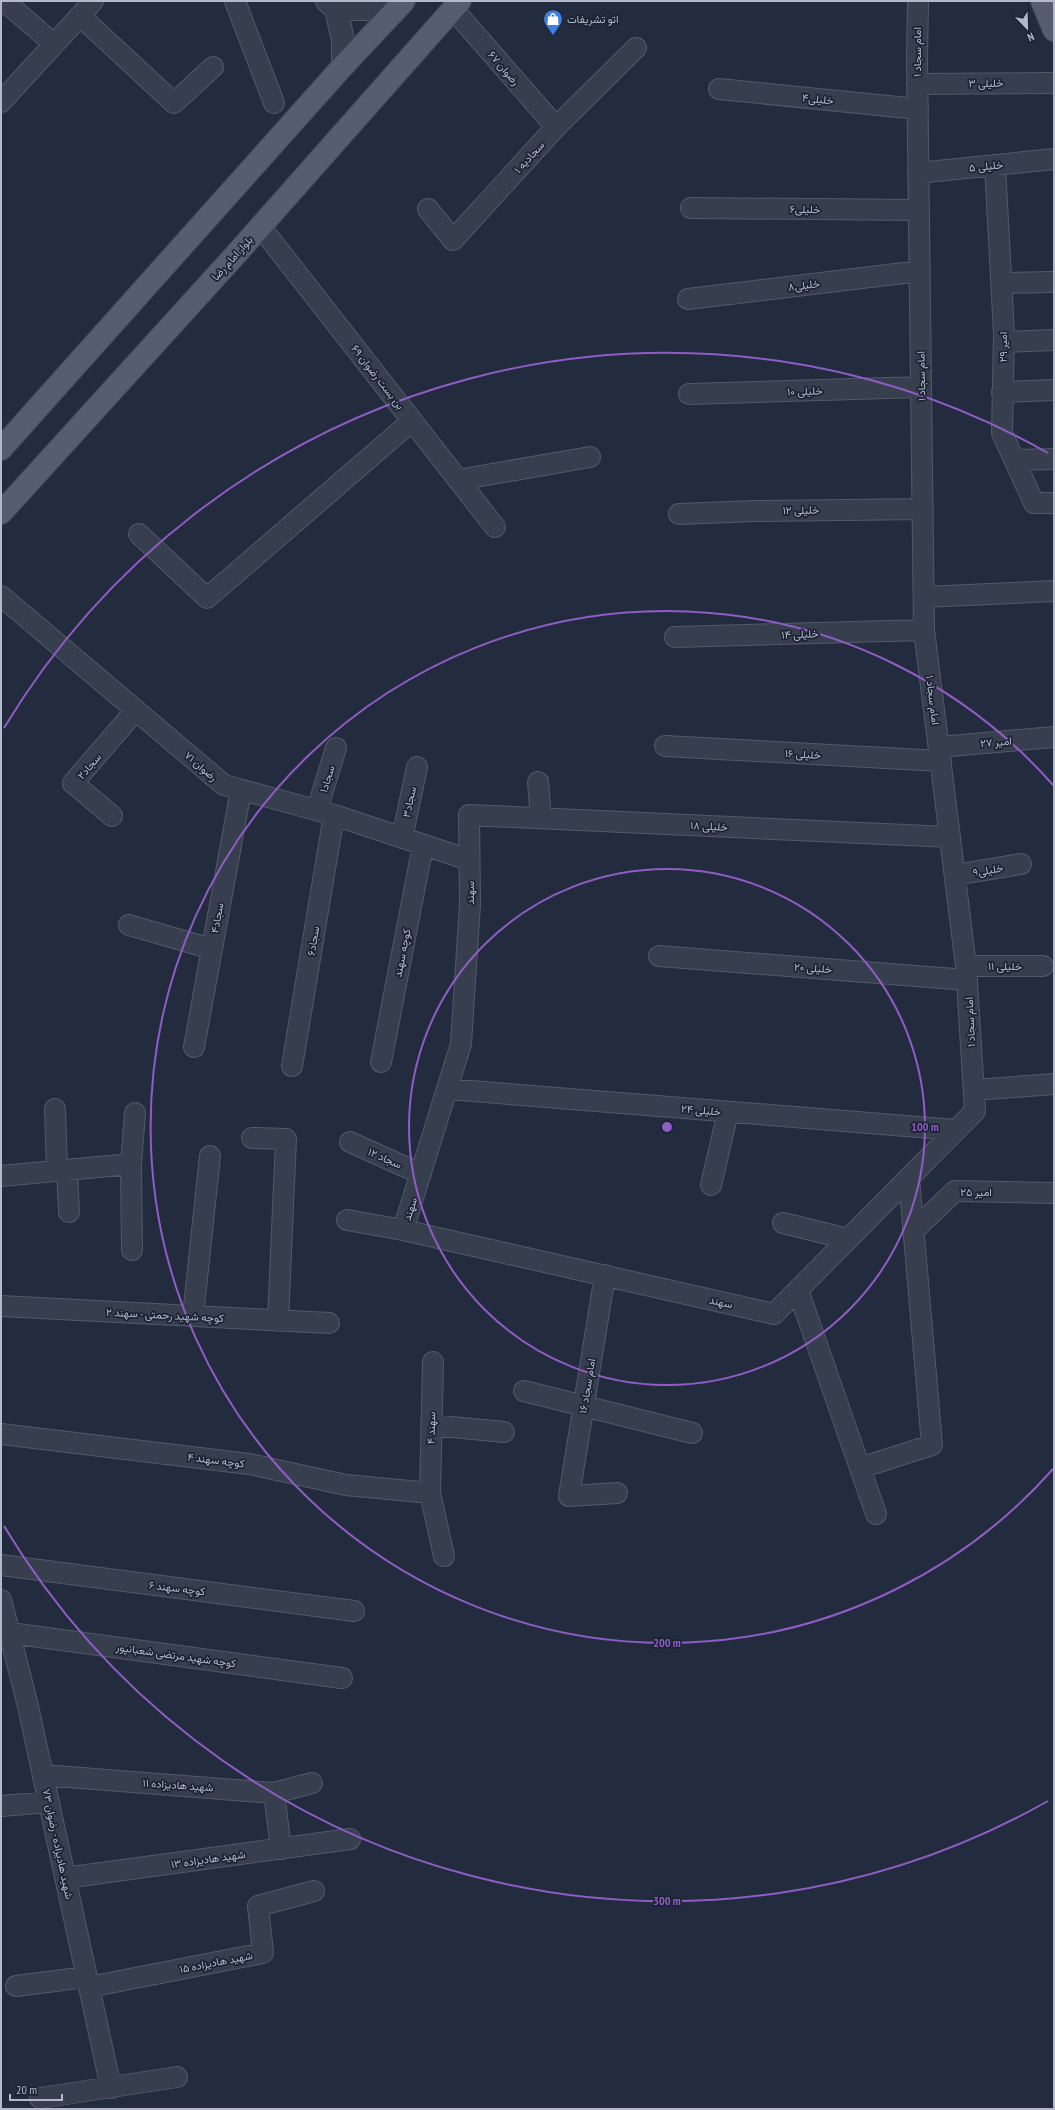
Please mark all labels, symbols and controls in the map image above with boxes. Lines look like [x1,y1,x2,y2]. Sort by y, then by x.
shop icon: اتو تشریفات [542,8,564,36]
north arrow [1007,8,1047,48]
place label: اتو تشریفات [567,12,618,26]
street label: امام سجاد ۱ [910,27,925,77]
text: N [1025,30,1036,45]
street label: رضوان ۶۷ [485,48,523,88]
street label: خلیلی ۳ [968,76,1004,90]
street label: خلیلی۴ [801,90,835,108]
street label: سجادیه ۱ [511,138,547,176]
street label: خلیلی ۵ [968,157,1004,175]
street label: خلیلی۶ [789,202,821,216]
street label: بلوار امام رضا [208,233,256,284]
street label: خلیلی۸ [787,276,821,294]
street label: امیر ۲۹ [996,332,1010,362]
street label: بن بست رضوان ۶۹ [348,342,408,412]
street label: امام سجاد ۱ [914,351,929,401]
street label: خلیلی ۱۰ [787,383,823,399]
street label: خلیلی ۱۲ [782,503,820,517]
street label: خلیلی ۱۴ [781,626,819,642]
street label: امام سجاد ۱ [922,674,943,726]
street label: امیر ۲۷ [980,734,1012,750]
street label: خلیلی ۱۶ [784,746,822,762]
street label: رضوان ۷۱ [182,748,220,784]
street label: سجاد۲ [74,750,104,782]
street label: سجاد۱ [316,763,338,794]
street label: سجاد۳ [399,785,419,819]
street label: خلیلی ۱۸ [690,818,728,834]
street label: خلیلی۹ [972,860,1004,880]
street label: سهند [463,881,477,905]
street label: سجاد۴ [207,901,227,934]
street label: سجاد۶ [304,925,322,957]
street label: كوچه سهند [390,928,415,979]
street label: خلیلی ۱۱ [988,959,1022,973]
street label: خلیلی ۲۰ [793,960,833,976]
street label: امام سجاد ۱ [962,997,979,1047]
street label: خلیلی ۲۴ [681,1101,721,1119]
text: 100 m [911,1119,939,1134]
centre of rings [660,1120,674,1134]
street label: سجاد ۱۲ [366,1144,404,1172]
street label: امیر ۲۵ [960,1185,992,1199]
street label: سهند [400,1195,420,1222]
street label: سهند [708,1293,734,1312]
street label: کوچه شهید رحمتی - سهند ۲ [106,1305,224,1326]
street label: امام سجاد ۱۶ [576,1358,599,1415]
street label: سهند ۴ [424,1411,438,1444]
street label: کوچه سهند ۴ [186,1450,246,1471]
street label: کوچه سهند ۶ [148,1578,206,1599]
text: 200 m [653,1635,681,1650]
street label: کوچه شهید مرتضی شعبانپور [114,1639,237,1671]
street label: شهید هادیزاده ۱۱ [142,1776,214,1794]
street label: شهید هادیزاده - رضوان ۷۳ [39,1788,77,1901]
street label: شهید هادیزاده ۱۳ [170,1847,246,1871]
text: 300 m [653,1893,681,1908]
street label: شهید هادیزاده ۱۵ [178,1948,254,1976]
scale bar [10,2076,62,2102]
text: 20 m [16,2082,37,2097]

